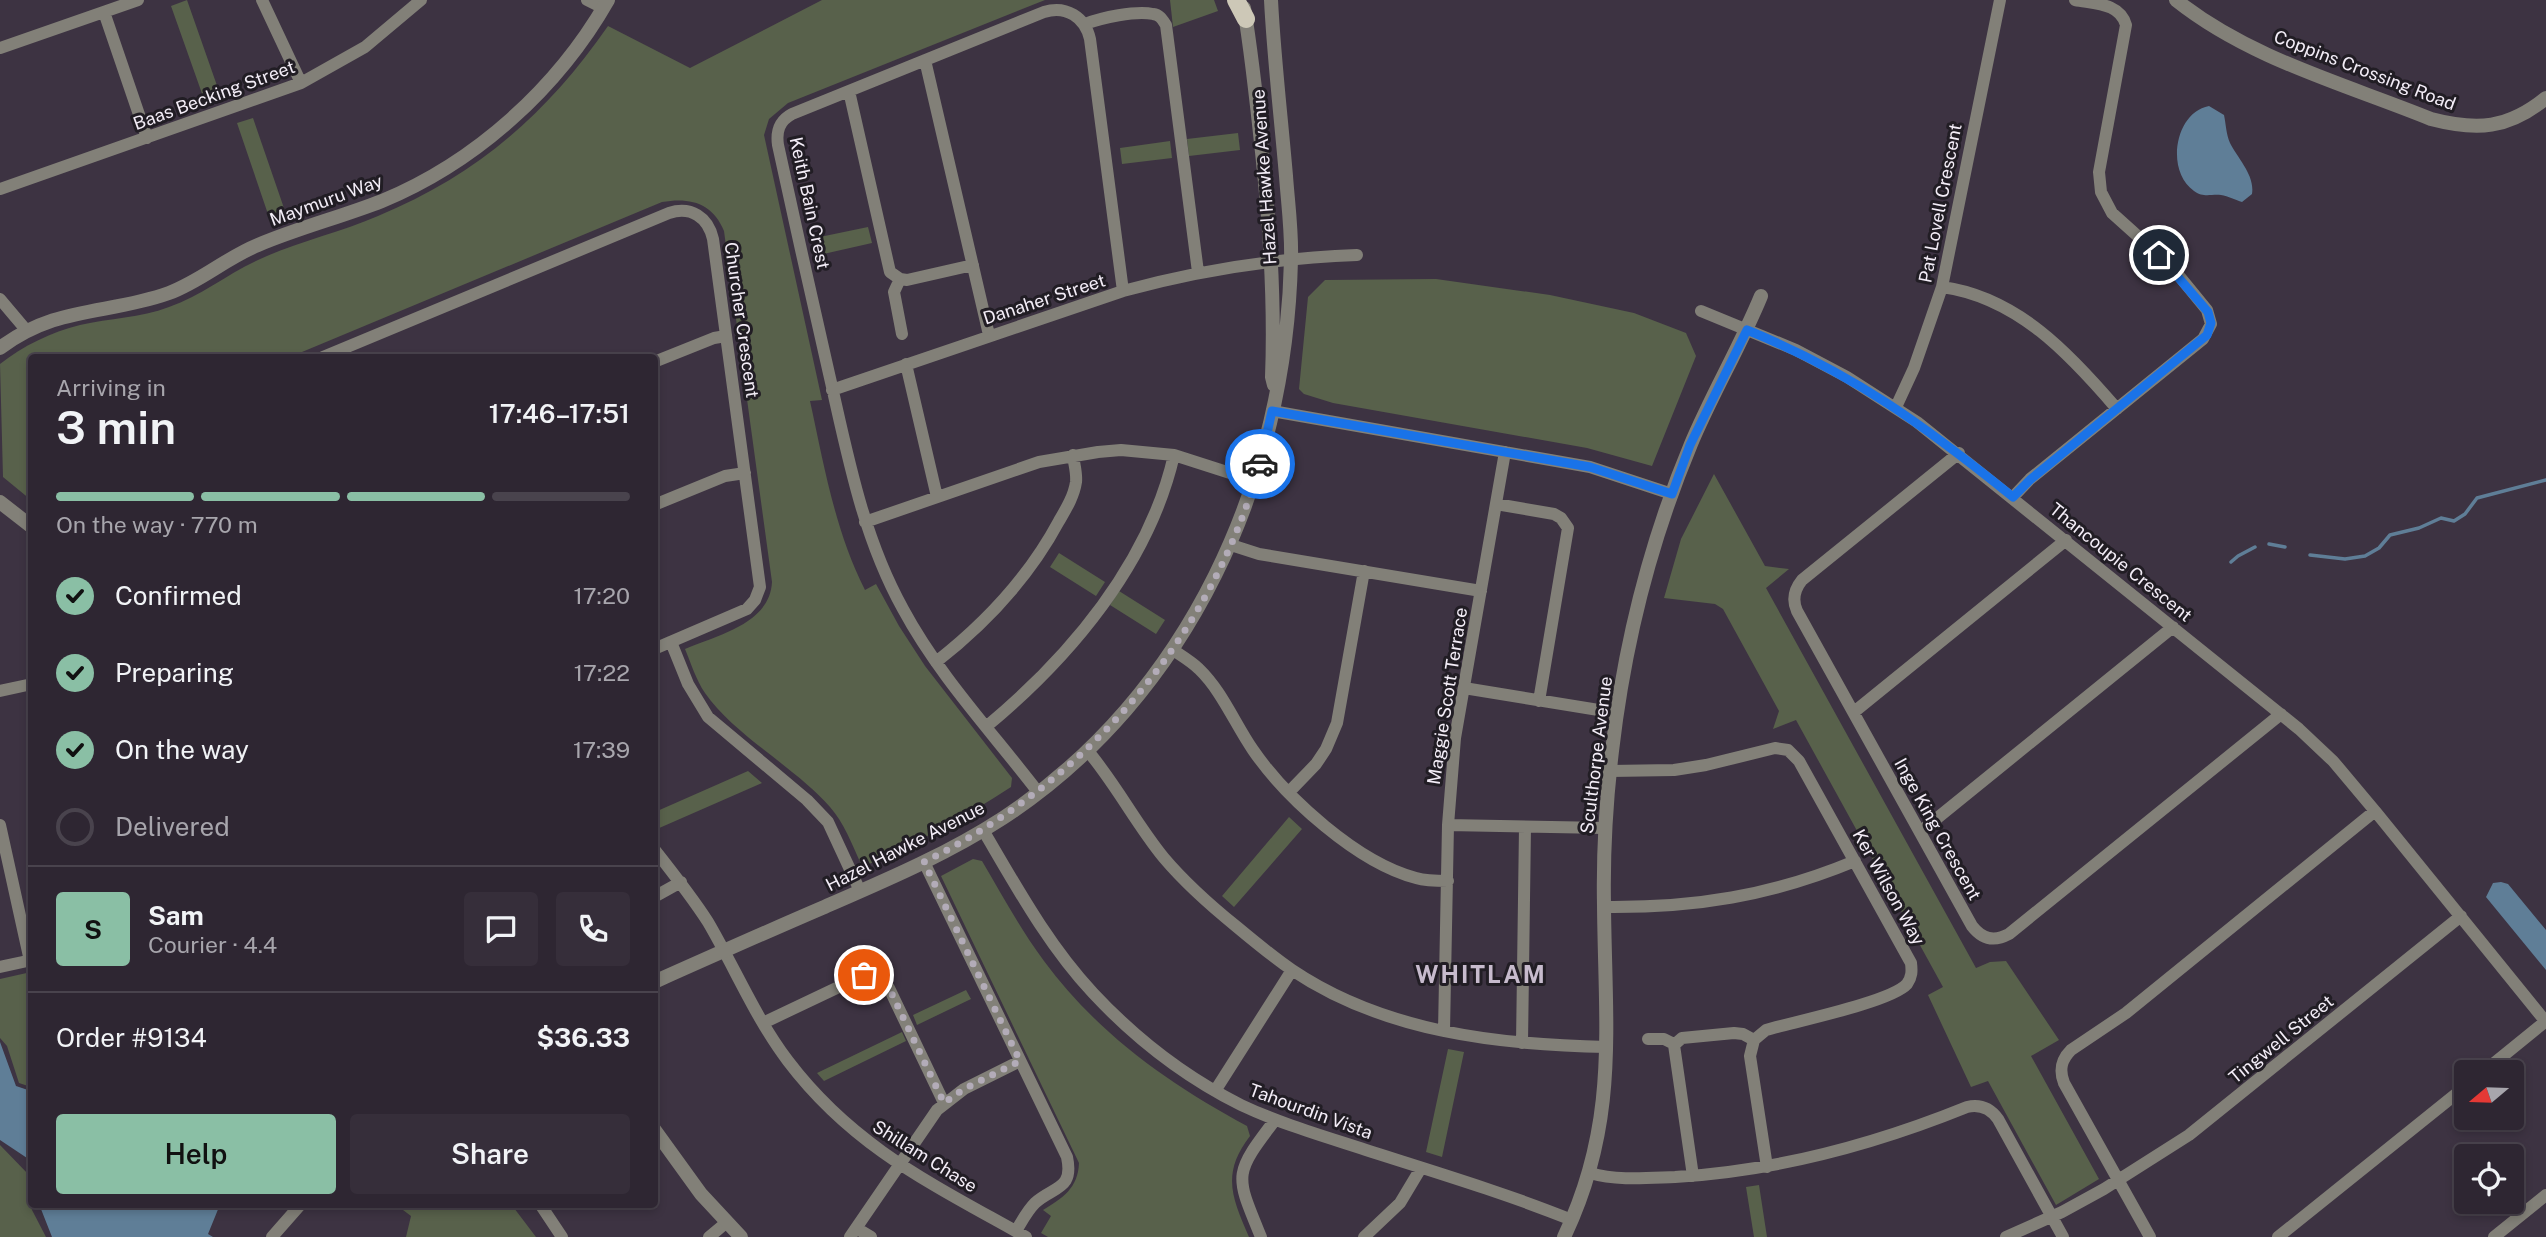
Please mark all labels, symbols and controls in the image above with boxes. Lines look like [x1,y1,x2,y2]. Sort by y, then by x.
street label: Coppins Crossing Road [2271,26,2459,114]
street label: Baas Becking Street [130,56,298,134]
street label: Hazel Hawke Avenue [1247,89,1281,265]
street label: Pat Lovell Crescent [1914,122,1966,284]
street label: Keith Bain Crest [786,135,834,271]
street label: Maymuru Way [267,170,386,230]
pin [2129,225,2189,285]
icon: home [2140,236,2178,274]
street label: Churcher Crescent [721,241,763,399]
street label: Danaher Street [980,269,1108,329]
text: Arriving in [56,374,166,401]
text: 17:46–17:51 [489,398,630,429]
text: 3 min [56,400,176,454]
courier [1225,429,1295,499]
icon: car [1241,445,1279,483]
street label: Thancoupie Crescent [2046,498,2196,626]
text: On the way · 770 m [56,511,258,538]
icon: check [56,577,94,615]
text: Confirmed [115,580,242,611]
text: 17:20 [573,582,630,609]
street label: Maggie Scott Terrace [1423,606,1471,786]
icon: check [56,654,94,692]
text: Preparing [115,657,234,688]
text: 17:22 [574,659,630,686]
street label: Sculthorpe Avenue [1576,675,1616,835]
icon: check [56,731,94,769]
text: On the way [115,734,249,765]
text: 17:39 [573,736,630,763]
street label: Inge King Crescent [1890,754,1986,904]
street label: Hazel Hawke Avenue [822,797,988,895]
text: Delivered [115,811,230,842]
street label: Ker Wilson Way [1849,825,1930,949]
button: chat [464,892,538,966]
button: phone [556,892,630,966]
text: Sam [148,900,204,931]
text: S [84,914,102,945]
text: Courier · 4.4 [148,931,277,958]
pin [834,945,894,1005]
icon: bag [845,956,883,994]
district label: WHITLAM [1415,960,1547,988]
street label: Tingwell Street [2224,990,2338,1088]
text: Order #9134 [56,1022,207,1053]
text: $36.33 [536,1022,630,1053]
north arrow [2454,1060,2524,1130]
map controls [2454,1060,2524,1214]
street label: Tahourdin Vista [1246,1079,1376,1143]
button: Help [56,1114,336,1194]
button: Share [350,1114,630,1194]
street label: Shillam Chase [869,1115,981,1197]
button: locate [2454,1144,2524,1214]

